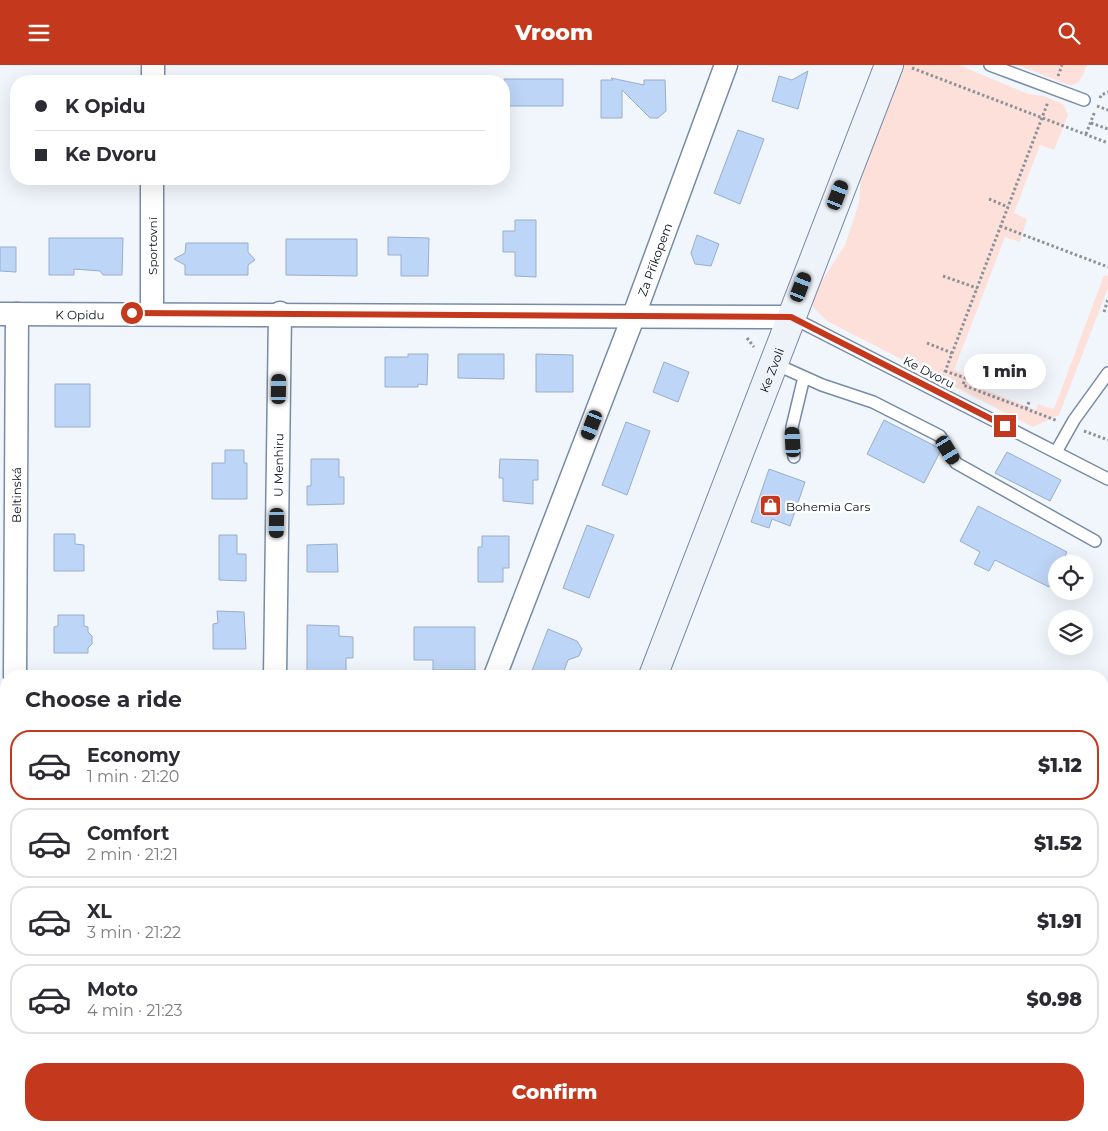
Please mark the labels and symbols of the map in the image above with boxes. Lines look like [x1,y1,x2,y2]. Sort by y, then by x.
car [825,178,850,212]
street label: Sportovní [145,216,160,275]
street label: Za Příkopem [634,221,675,298]
car [788,270,813,304]
route start [121,302,143,324]
street label: K Opidu [55,307,105,322]
street label: Ke Zvoli [756,346,787,394]
street label: Ke Dvoru [901,353,957,391]
callout: 1 min [964,353,1046,389]
car [271,374,286,404]
car [579,408,604,442]
route end [994,415,1016,437]
car [784,427,801,457]
street label: U Menhiru [270,433,286,497]
car [933,433,962,467]
street label: Beltinská [8,467,24,523]
shop icon: Bohemia Cars [758,494,782,518]
place label: Bohemia Cars [786,499,870,514]
car [269,508,284,538]

